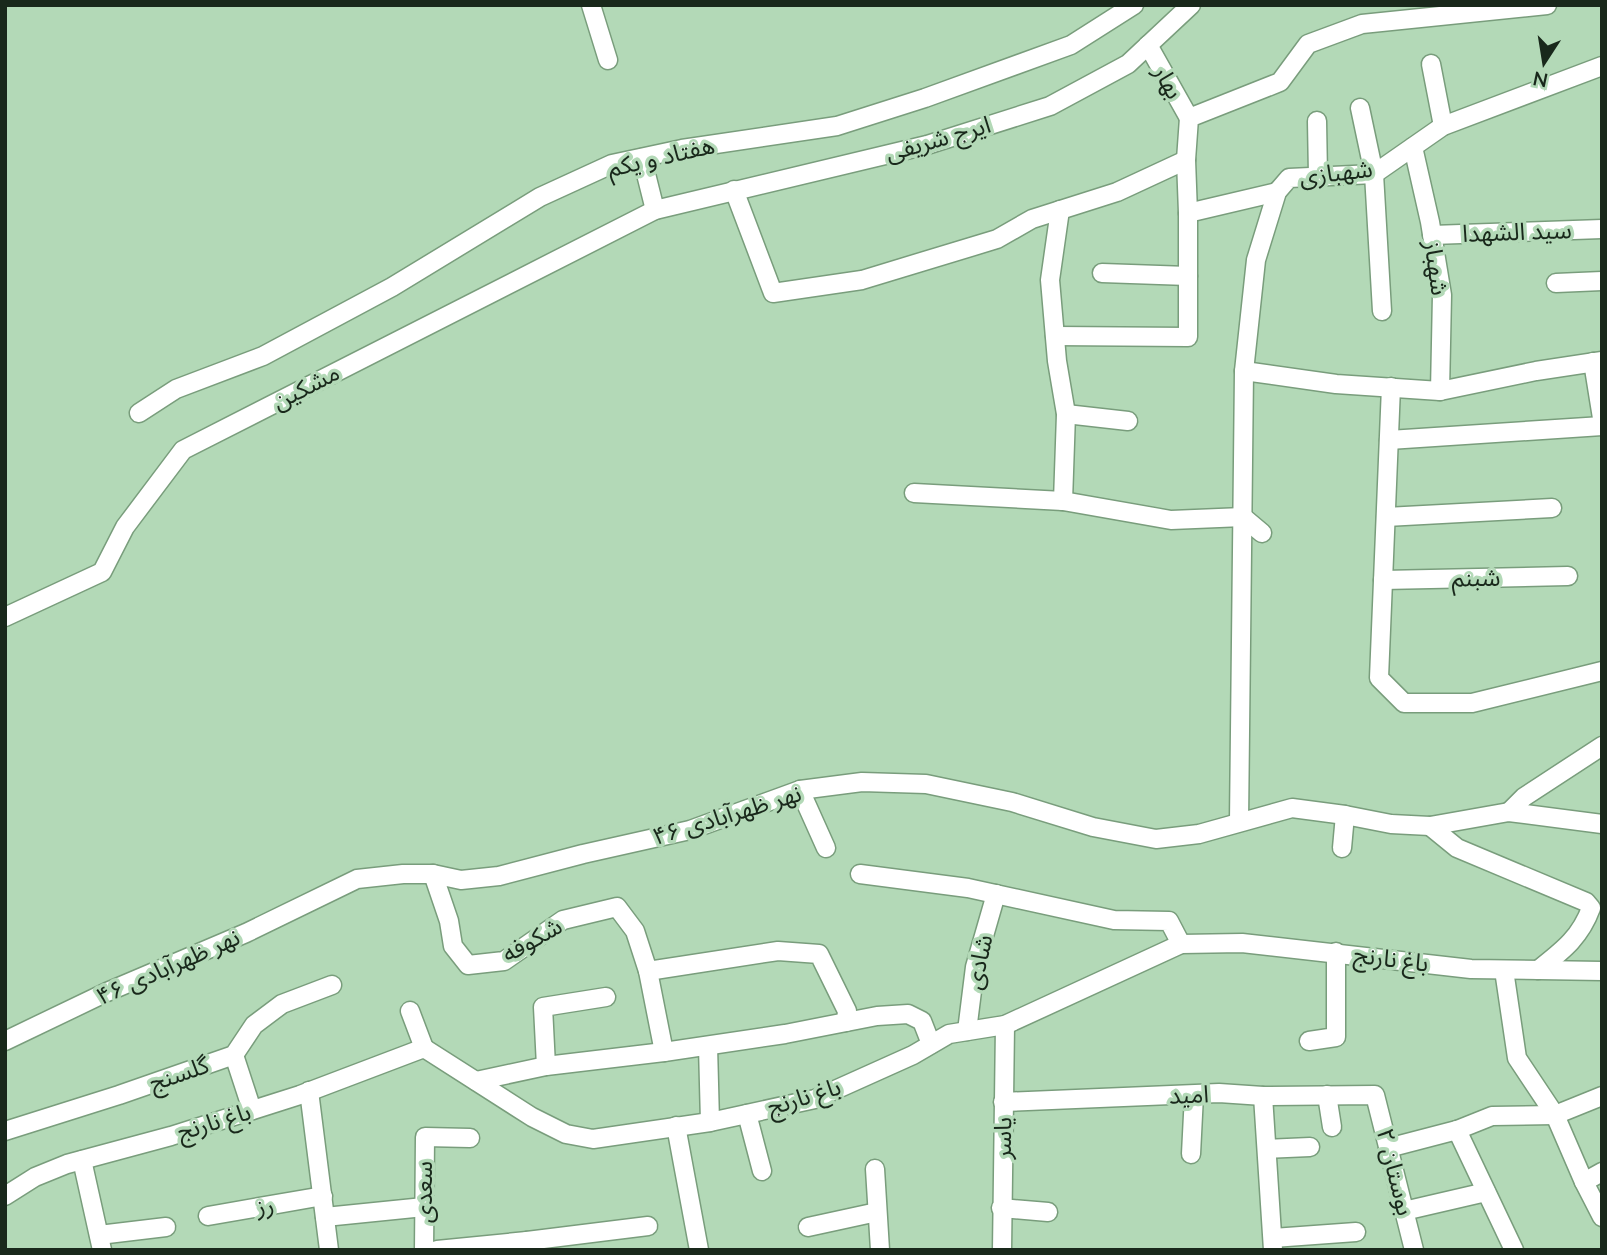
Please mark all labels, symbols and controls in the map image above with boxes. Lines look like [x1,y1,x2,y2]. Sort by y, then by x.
north arrow [1509,28,1579,98]
street label: بهار [1147,58,1190,104]
text: N [1531,67,1550,93]
street label: ایرج شریفی [882,109,995,170]
street label: هفتاد و یکم [604,129,718,186]
street label: شهبازی [1298,153,1374,191]
street label: سید الشهدا [1462,214,1572,247]
street label: شهباز [1418,238,1456,297]
street label: مشکین [267,356,344,415]
street label: شبنم [1451,562,1501,595]
street label: نهر ظهرآبادی ۴۶ [649,777,805,851]
street label: شکوفه [496,910,567,968]
street label: نهر ظهرآبادی ۴۶ [91,921,244,1011]
street label: شادی [958,932,998,992]
street label: باغ نارنج [1352,939,1430,980]
street label: گلسنج [145,1049,215,1100]
street label: باغ نارنج [763,1071,845,1124]
street label: امید [1168,1078,1209,1109]
street label: باغ نارنج [173,1096,255,1149]
street label: یاسر [987,1116,1017,1160]
street label: بوستان ۲ [1371,1125,1421,1218]
street label: سعدی [408,1161,438,1223]
street label: رز [253,1189,276,1221]

